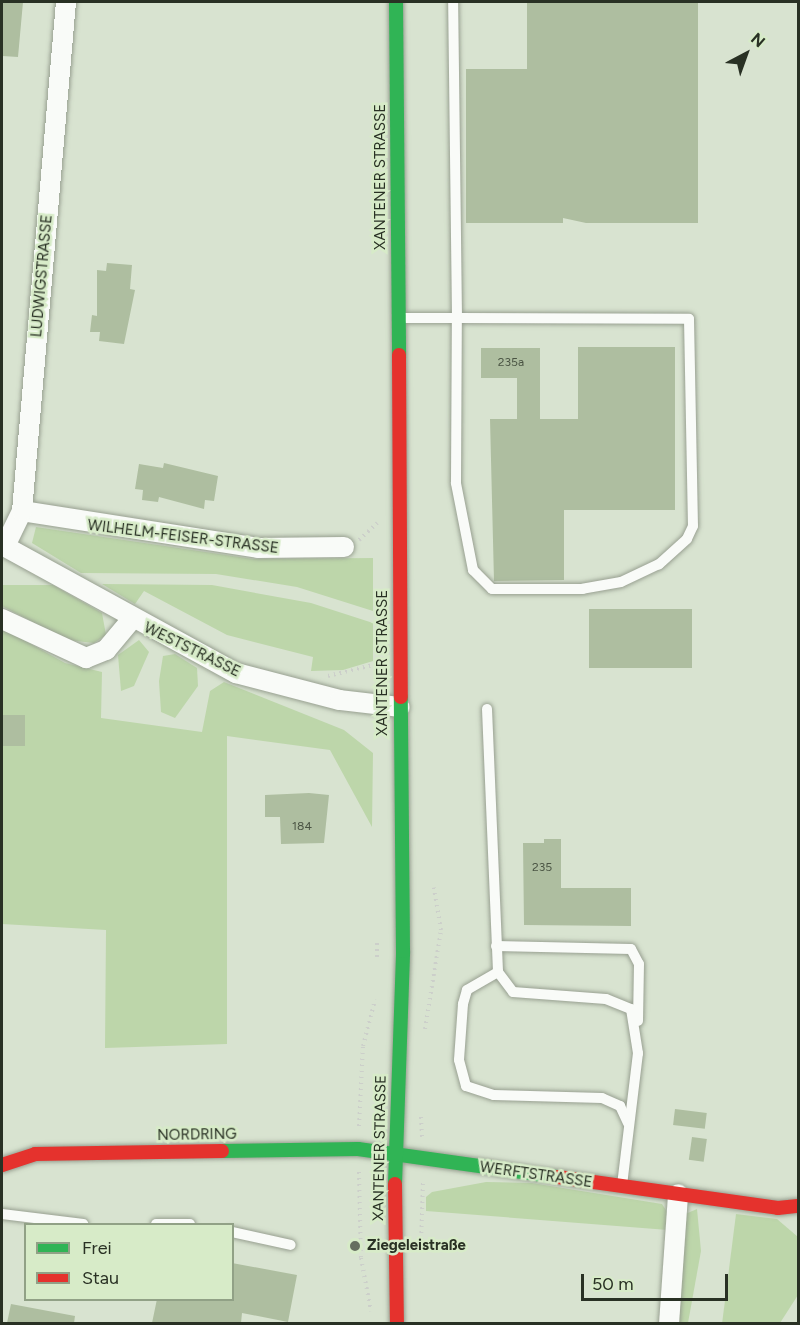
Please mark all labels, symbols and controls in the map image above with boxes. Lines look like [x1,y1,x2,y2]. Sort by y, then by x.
north arrow [716,24,776,84]
text: N [747,29,769,51]
street label: XANTENER STRASSE [372,104,390,250]
street label: LUDWIGSTRASSE [28,214,56,338]
house number: 235a [498,356,524,370]
street label: WILHELM-FEISER-STRASSE [86,516,280,558]
street label: XANTENER STRASSE [374,590,392,736]
street label: WESTSTRASSE [141,619,243,681]
house number: 184 [292,820,312,834]
house number: 235 [532,861,552,875]
street label: XANTENER STRASSE [370,1075,390,1221]
street label: NORDRING [157,1125,237,1145]
street label: WERFTSTRASSE [479,1158,593,1192]
legend [24,1223,234,1301]
text: Frei [82,1237,112,1259]
place label: Ziegeleistraße [367,1237,466,1255]
marker: Ziegeleistraße [348,1239,362,1253]
scale bar [584,1262,731,1300]
text: Stau [82,1267,119,1289]
text: 50 m [592,1273,634,1295]

